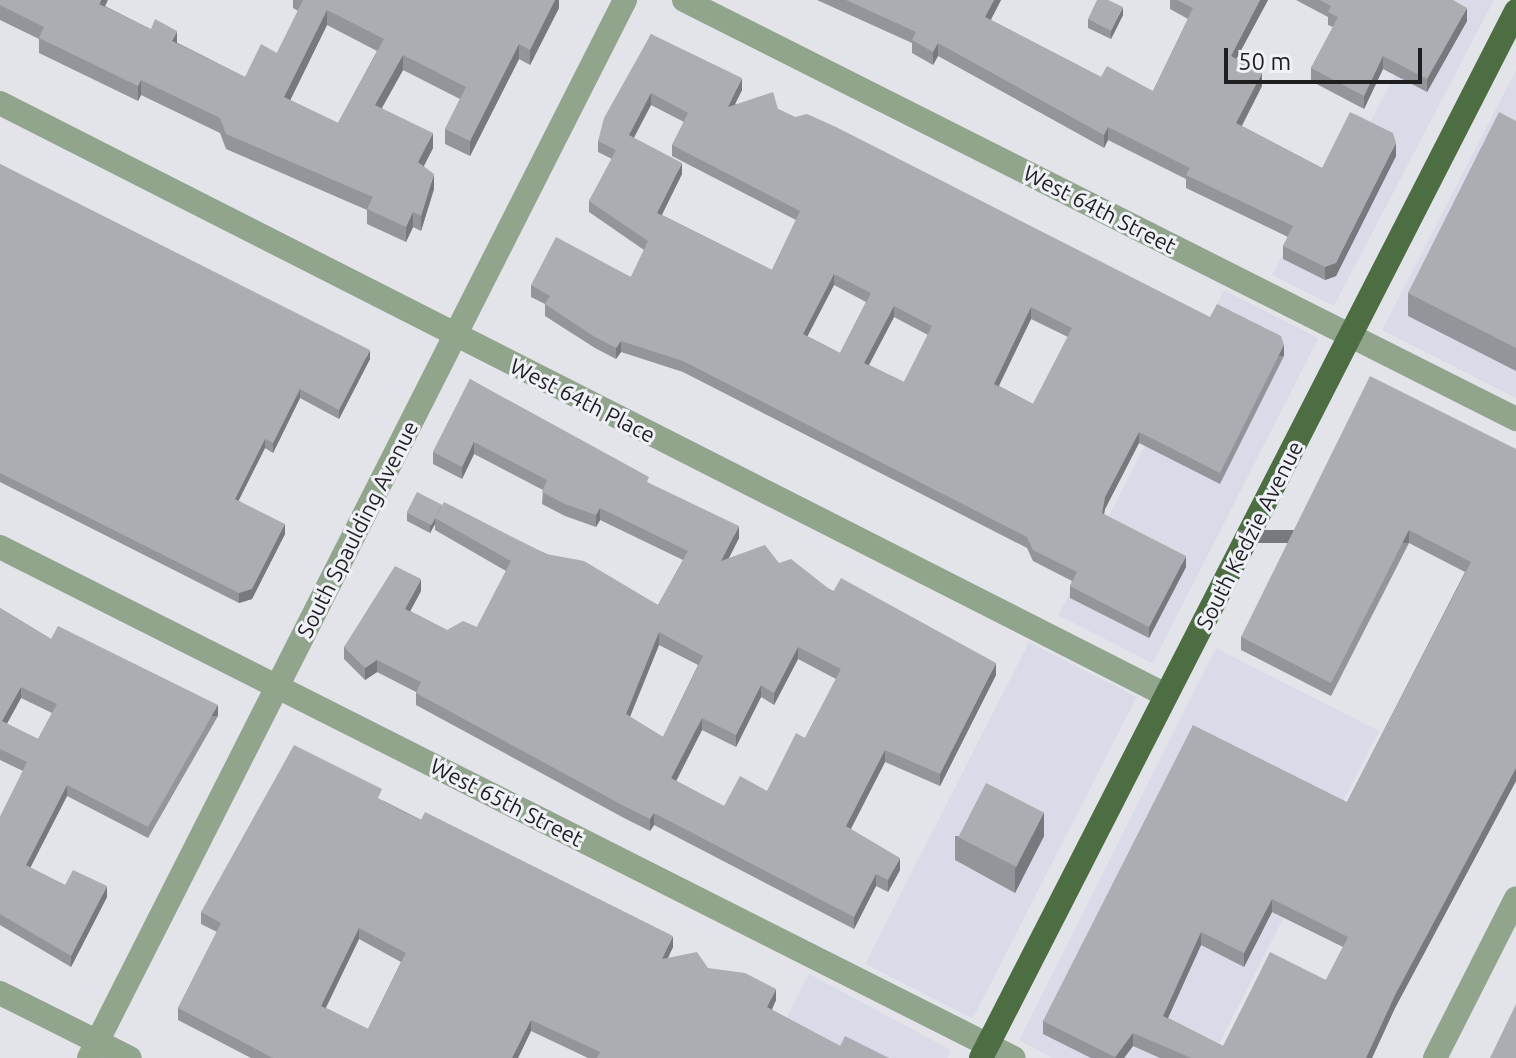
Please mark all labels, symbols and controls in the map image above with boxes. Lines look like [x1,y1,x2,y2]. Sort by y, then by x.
scale bar [1228,32,1426,82]
text: 50 m [1238,48,1291,75]
street label: West 64th Street [1019,159,1181,259]
street label: West 64th Place [506,352,660,448]
street label: South Spaulding Avenue [291,416,423,642]
street label: South Kedzie Avenue [1190,436,1308,634]
street label: West 65th Street [426,752,588,852]

